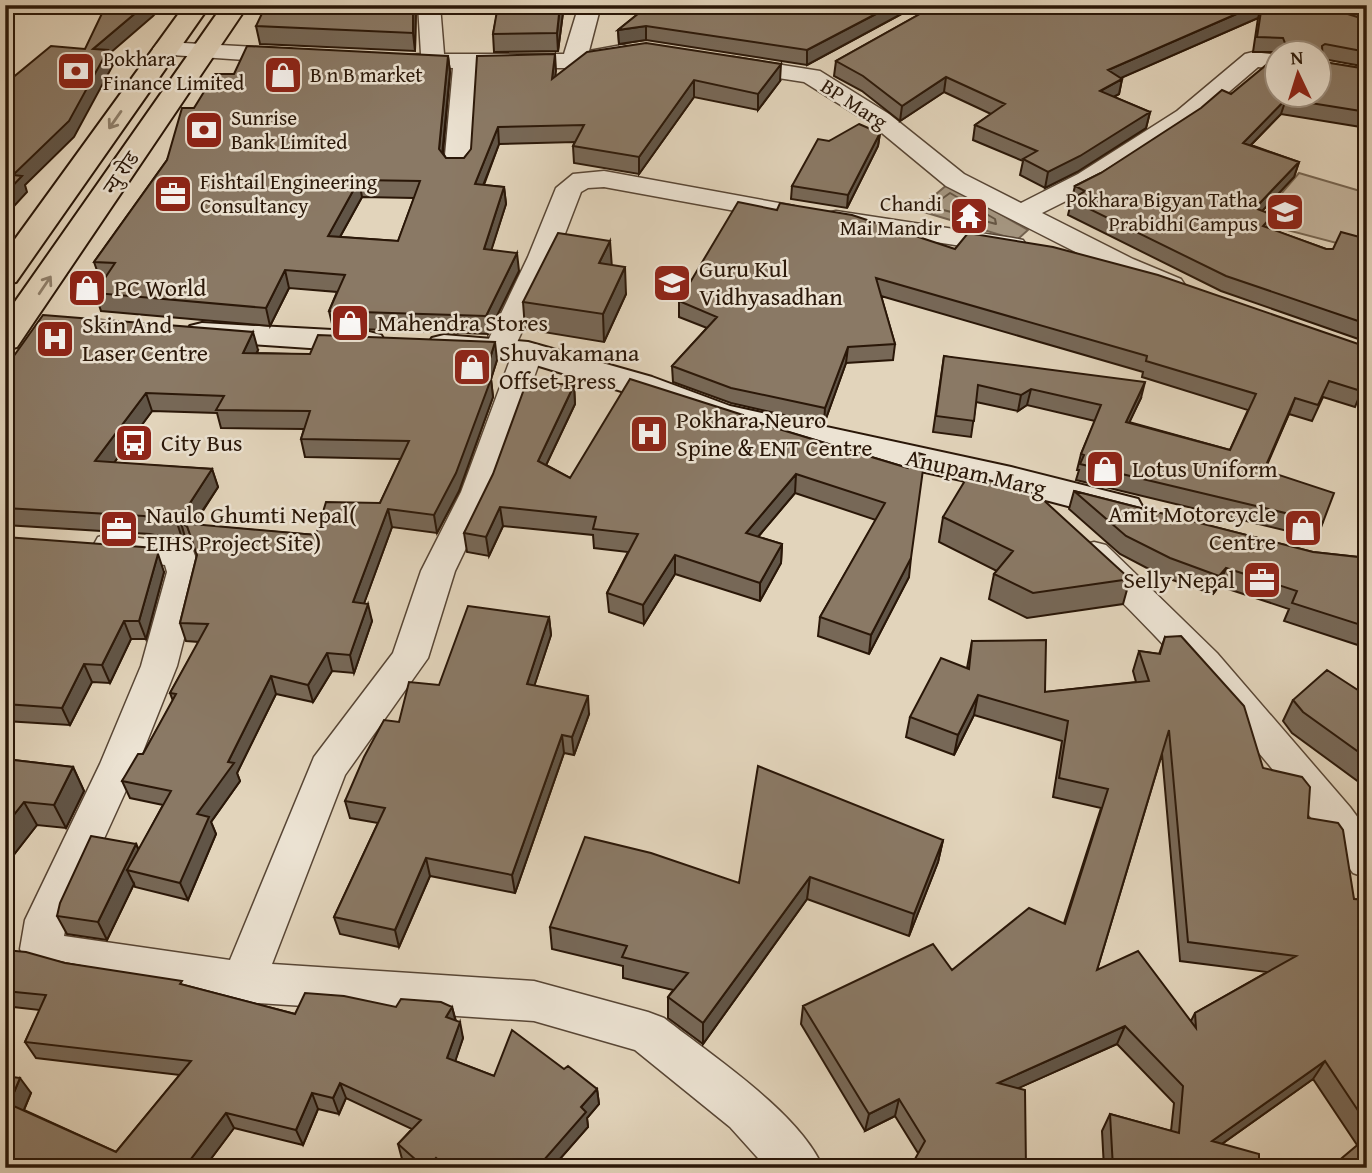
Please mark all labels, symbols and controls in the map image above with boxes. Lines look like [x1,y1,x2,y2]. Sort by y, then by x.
north arrow [1264,38,1334,108]
place label: Pokhara Finance Limited [103,43,245,98]
text: N [1290,43,1304,71]
bank icon: Pokhara Finance Limited [55,50,97,92]
shop icon: B n B market [262,54,304,96]
place label: B n B market [310,59,423,90]
street label: BP Marg [815,70,894,137]
place label: Sunrise Bank Limited [231,102,348,157]
bank icon: Sunrise Bank Limited [183,109,225,151]
one-way arrow [108,110,122,129]
street label: न्यु रोड [94,144,147,201]
place label: Fishtail Engineering Consultancy [200,166,378,221]
office icon: Fishtail Engineering Consultancy [152,173,194,215]
place label: Pokhara Bigyan Tatha Prabidhi Campus [1066,184,1258,239]
place label: Chandi Mai Mandir [840,188,942,243]
school or university icon: Pokhara Bigyan Tatha Prabidhi Campus [1264,191,1306,233]
temple icon: Chandi Mai Mandir [948,195,990,237]
place label: Guru Kul Vidhyasadhan [699,251,843,314]
school or university icon: Guru Kul Vidhyasadhan [651,262,693,304]
shop icon: PC World [66,267,108,309]
place label: PC World [114,270,207,305]
one-way arrow [38,275,52,295]
shop icon: Mahendra Stores [329,302,371,344]
place label: Mahendra Stores [377,305,548,340]
place label: Skin And Laser Centre [82,307,208,370]
hospital icon: Skin And Laser Centre [34,318,76,360]
place label: Shuvakamana Offset Press [499,335,640,398]
shop icon: Shuvakamana Offset Press [451,346,493,388]
place label: Pokhara Neuro Spine & ENT Centre [676,402,873,465]
hospital icon: Pokhara Neuro Spine & ENT Centre [628,413,670,455]
bus stop icon: City Bus [113,422,155,464]
place label: City Bus [161,425,243,460]
street label: Anupam Marg [902,439,1050,506]
shop icon: Lotus Uniform [1084,448,1126,490]
place label: Lotus Uniform [1132,451,1278,486]
place label: Amit Motorcycle Centre [1108,496,1276,559]
place label: Naulo Ghumti Nepal( EIHS Project Site) [146,497,357,560]
shop icon: Amit Motorcycle Centre [1282,507,1324,549]
office icon: Naulo Ghumti Nepal( EIHS Project Site) [98,508,140,550]
office icon: Selly Nepal [1241,559,1283,601]
place label: Selly Nepal [1123,562,1235,597]

